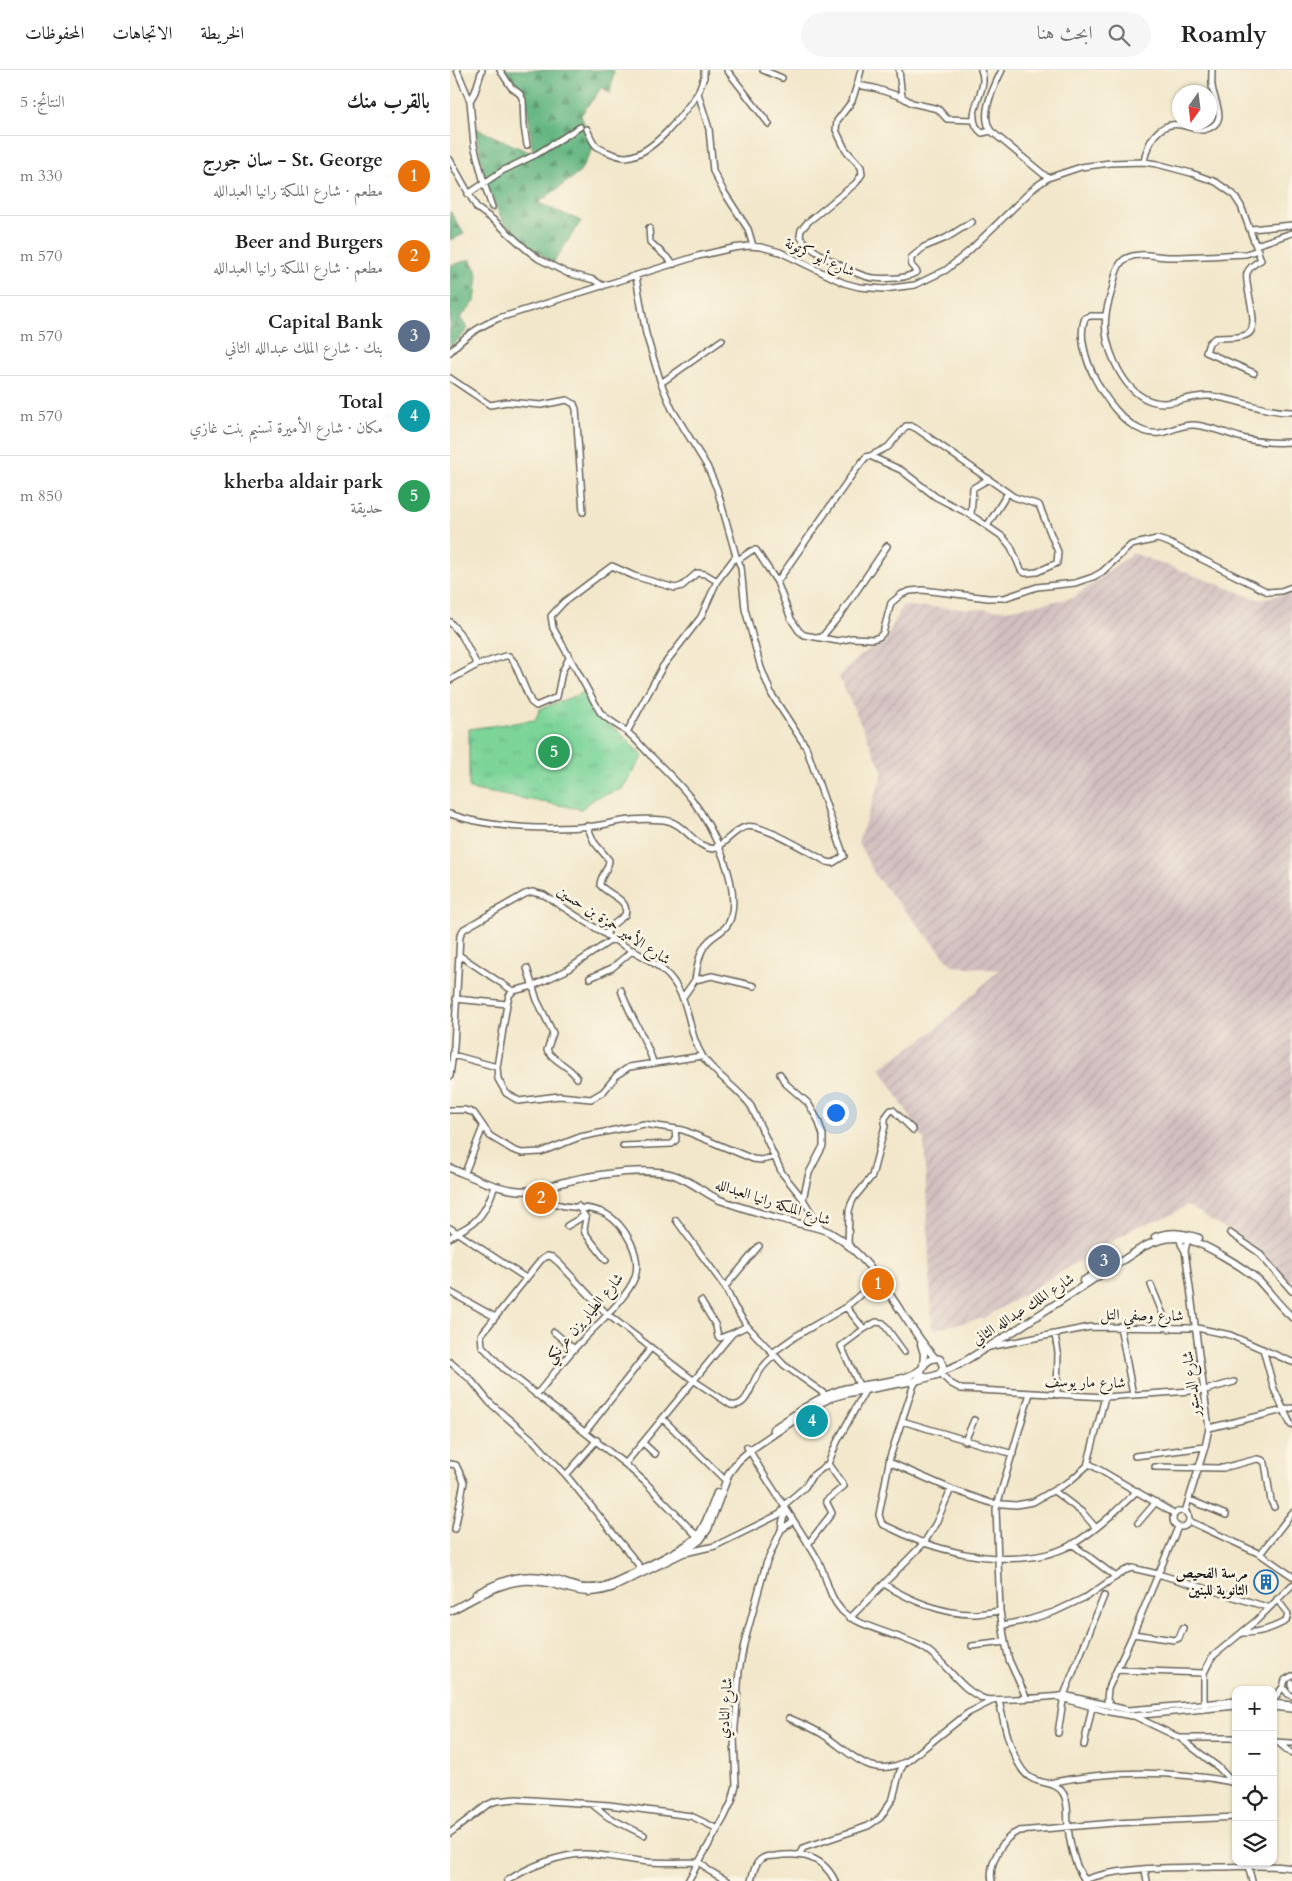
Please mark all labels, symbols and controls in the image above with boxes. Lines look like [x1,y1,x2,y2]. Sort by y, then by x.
search box [801,12,1151,57]
text: Roamly [1181,18,1267,51]
text: ابحث هنا [1037,20,1093,46]
text: المحفوظات [25,21,84,46]
text: الاتجاهات [112,21,172,46]
text: الخريطة [200,21,244,46]
icon: search [1105,21,1133,49]
north arrow [1172,85,1217,130]
text: بالقرب منك [347,87,430,116]
text: النتائج: 5 [20,91,65,113]
text: St. George - سان جورج [202,147,383,173]
text: 330 m [20,165,62,187]
text: 1 [410,165,418,187]
text: مطعم · شارع الملكة رانيا العبدالله [213,180,383,202]
text: Beer and Burgers [235,229,383,255]
street label: شارع أبو كرتونة [781,232,859,284]
text: 570 m [20,245,62,267]
text: 2 [410,245,418,267]
text: مطعم · شارع الملكة رانيا العبدالله [213,257,383,279]
text: Capital Bank [268,309,383,335]
text: 570 m [20,325,62,347]
text: 3 [410,325,418,347]
text: بنك · شارع الملك عبدالله الثاني [225,337,383,359]
text: Total [339,389,383,415]
text: 570 m [20,405,62,427]
text: 4 [410,405,418,427]
text: مكان · شارع الأميرة تسنيم بنت غازي [189,417,383,439]
text: kherba aldair park [224,469,383,495]
text: 850 m [20,485,62,507]
text: 5 [410,485,418,507]
text: حديقة [351,497,383,519]
pin: 5 [538,733,570,771]
street label: شارع الأمير حمزة بن حسين [552,880,675,972]
your location [823,1100,849,1126]
street label: شارع الملكة رانيا العبدالله [712,1174,833,1233]
pin: 2 [525,1179,557,1217]
pin: 3 [1088,1242,1120,1280]
pin: 1 [862,1265,894,1303]
street label: شارع الطيار يزن عرنكي [540,1268,631,1370]
street label: شارع الملك عبدالله الثاني [968,1268,1080,1352]
street label: شارع وصفي التل [1100,1304,1184,1330]
street label: شارع الدستور [1177,1350,1208,1420]
street label: شارع مار يوسف [1044,1371,1126,1396]
pin: 4 [796,1402,828,1440]
place label: مرسة الفحيص الثانوية للبنين [1175,1563,1248,1600]
building icon: مرسة الفحيص الثانوية للبنين [1253,1569,1279,1595]
street label: شارع النادي [713,1677,740,1739]
map controls [1232,1686,1277,1866]
button: + [1232,1686,1277,1731]
button: − [1232,1731,1277,1776]
button: locate [1232,1776,1277,1821]
button: layers [1232,1821,1277,1866]

